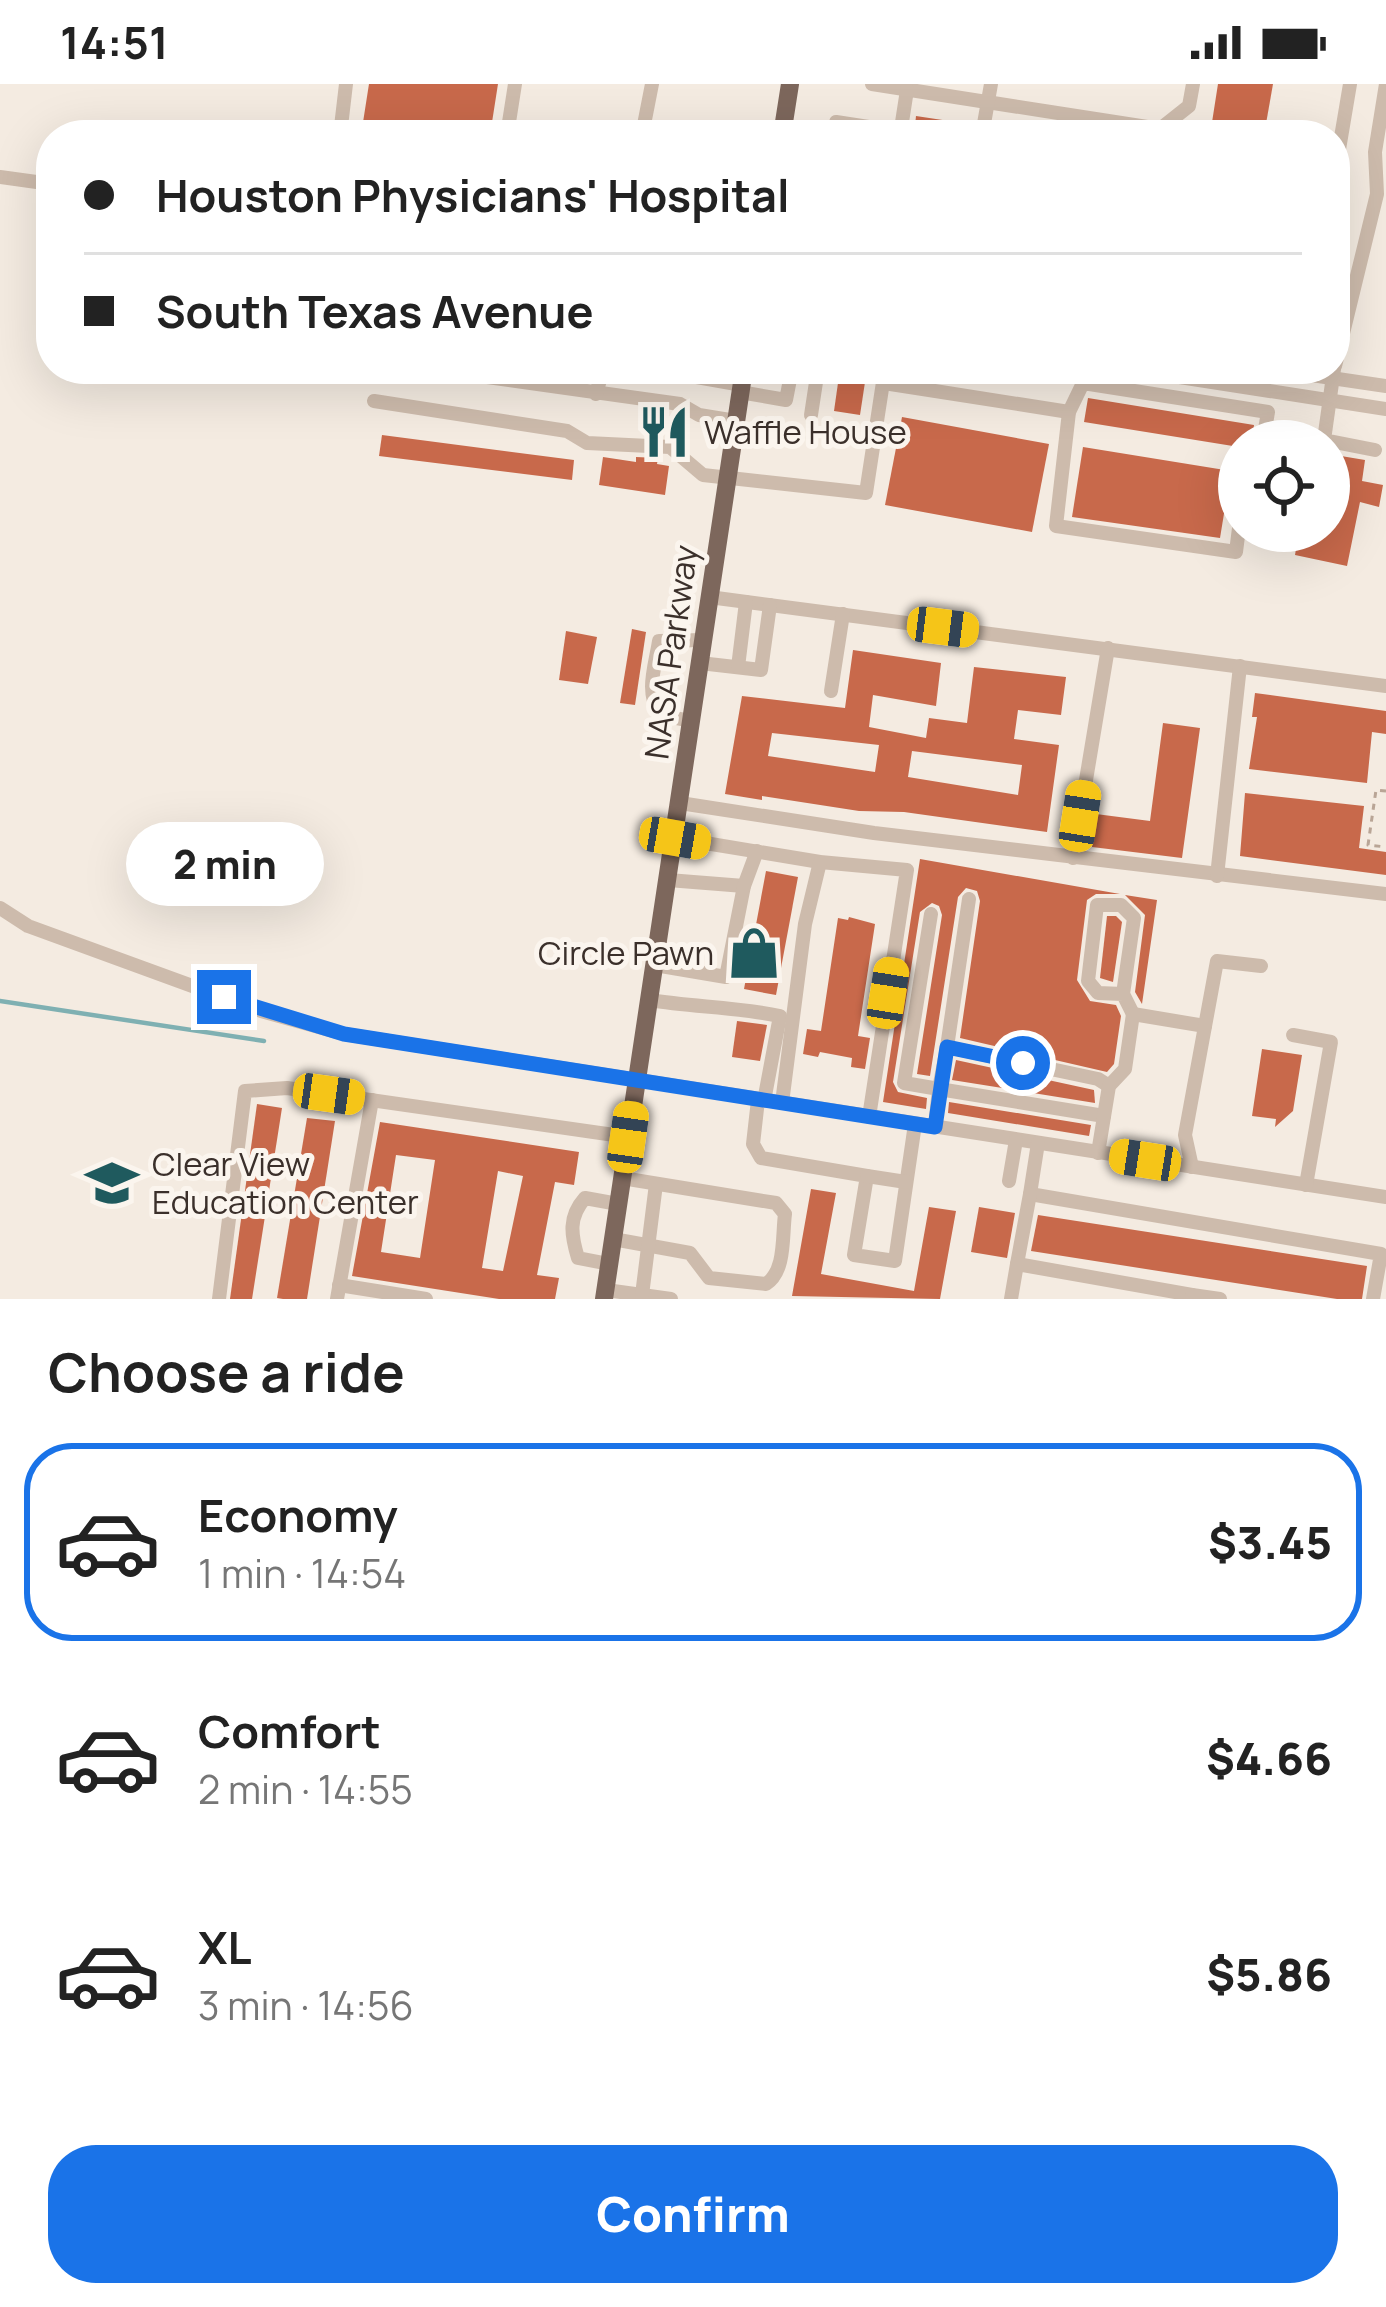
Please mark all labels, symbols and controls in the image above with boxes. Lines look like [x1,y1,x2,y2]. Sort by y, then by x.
text: 14:51 [60,11,169,73]
text: Houston Physicians' Hospital [156,164,790,226]
text: South Texas Avenue [156,280,594,342]
restaurant icon: Waffle House [635,403,693,461]
place label: Waffle House [704,409,907,454]
map controls [1218,420,1350,552]
button: locate [1218,420,1350,552]
street label: NASA Parkway [633,542,708,762]
car [905,605,981,649]
car [1057,778,1103,854]
car [636,814,714,862]
callout: 2 min [125,823,323,907]
text: 2 min [173,837,277,891]
shop icon: Circle Pawn [725,924,783,982]
place label: Circle Pawn [538,930,714,975]
car [865,955,911,1031]
route end [197,970,251,1024]
route start [996,1036,1050,1090]
car [291,1071,367,1117]
car [605,1099,651,1175]
car [1107,1137,1183,1183]
place label: Clear View Education Center [152,1141,419,1224]
school or university icon: Clear View Education Center [83,1154,141,1212]
text: Choose a ride [48,1334,405,1408]
text: Economy [198,1484,398,1546]
icon: car [54,1488,162,1596]
text: $3.45 [1208,1511,1332,1573]
text: 1 min · 14:54 [198,1546,406,1600]
text: Comfort [198,1700,381,1762]
icon: car [54,1704,162,1812]
text: $4.66 [1206,1727,1332,1789]
text: 2 min · 14:55 [198,1762,413,1816]
text: XL [198,1916,252,1978]
icon: car [54,1920,162,2028]
text: $5.86 [1206,1943,1332,2005]
text: 3 min · 14:56 [198,1978,414,2032]
button: Confirm [48,2145,1338,2283]

